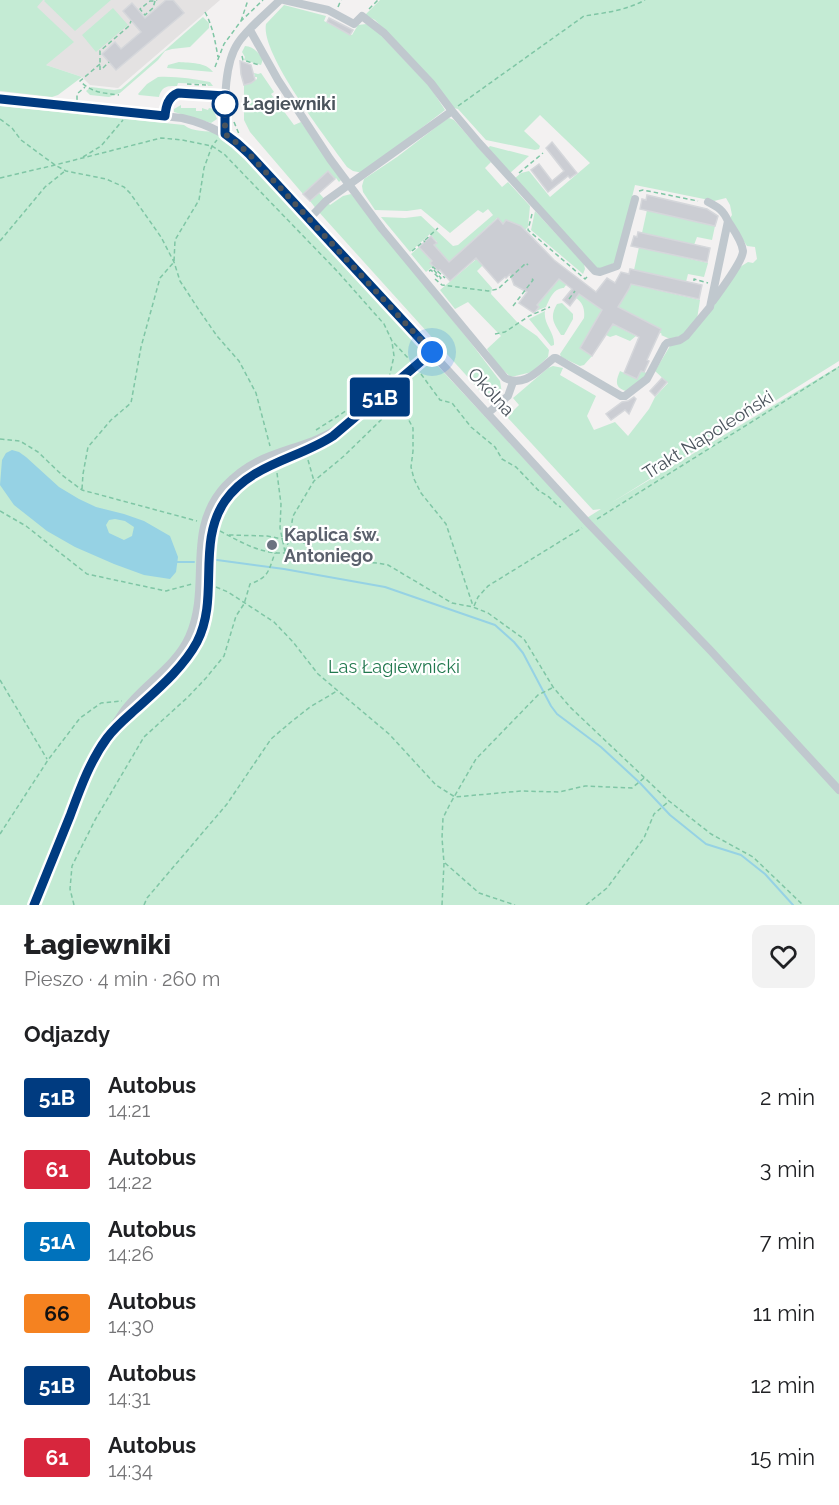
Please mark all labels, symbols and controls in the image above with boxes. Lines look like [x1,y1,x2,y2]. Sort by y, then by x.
marker: Łagiewniki [212,91,238,117]
place label: Łagiewniki [242,93,336,114]
your location [417,337,447,367]
street label: Okólna [464,363,519,420]
line badge: 51B [346,378,415,416]
text: 51B [362,385,398,410]
street label: Trakt Napoleoński [639,386,777,483]
place label: Kaplica św. Antoniego [284,524,379,566]
marker: Kaplica św. Antoniego [265,538,279,552]
park label: Las Łagiewnicki [328,656,460,677]
button: heart [752,925,815,988]
text: Łagiewniki [24,928,171,961]
text: Pieszo · 4 min · 260 m [24,967,220,991]
text: Odjazdy [24,1021,110,1047]
text: Autobus [108,1072,196,1098]
text: 2 min [760,1084,815,1110]
text: 51B [39,1085,75,1110]
text: 14:21 [108,1098,150,1122]
text: Autobus [108,1144,196,1170]
text: 3 min [760,1156,815,1182]
text: 61 [45,1157,69,1182]
text: 14:22 [108,1170,152,1194]
text: Autobus [108,1216,196,1242]
text: 7 min [760,1228,815,1254]
text: 51A [39,1229,75,1254]
text: 14:26 [108,1242,154,1266]
text: Autobus [108,1288,196,1314]
text: 11 min [753,1300,815,1326]
text: 66 [44,1301,70,1326]
text: 14:30 [108,1314,154,1338]
text: Autobus [108,1360,196,1386]
text: 12 min [751,1372,815,1398]
text: 51B [39,1373,75,1398]
text: 14:31 [108,1386,150,1410]
text: Autobus [108,1432,196,1458]
text: 15 min [750,1444,815,1470]
text: 61 [45,1445,69,1470]
text: 14:34 [108,1458,153,1482]

